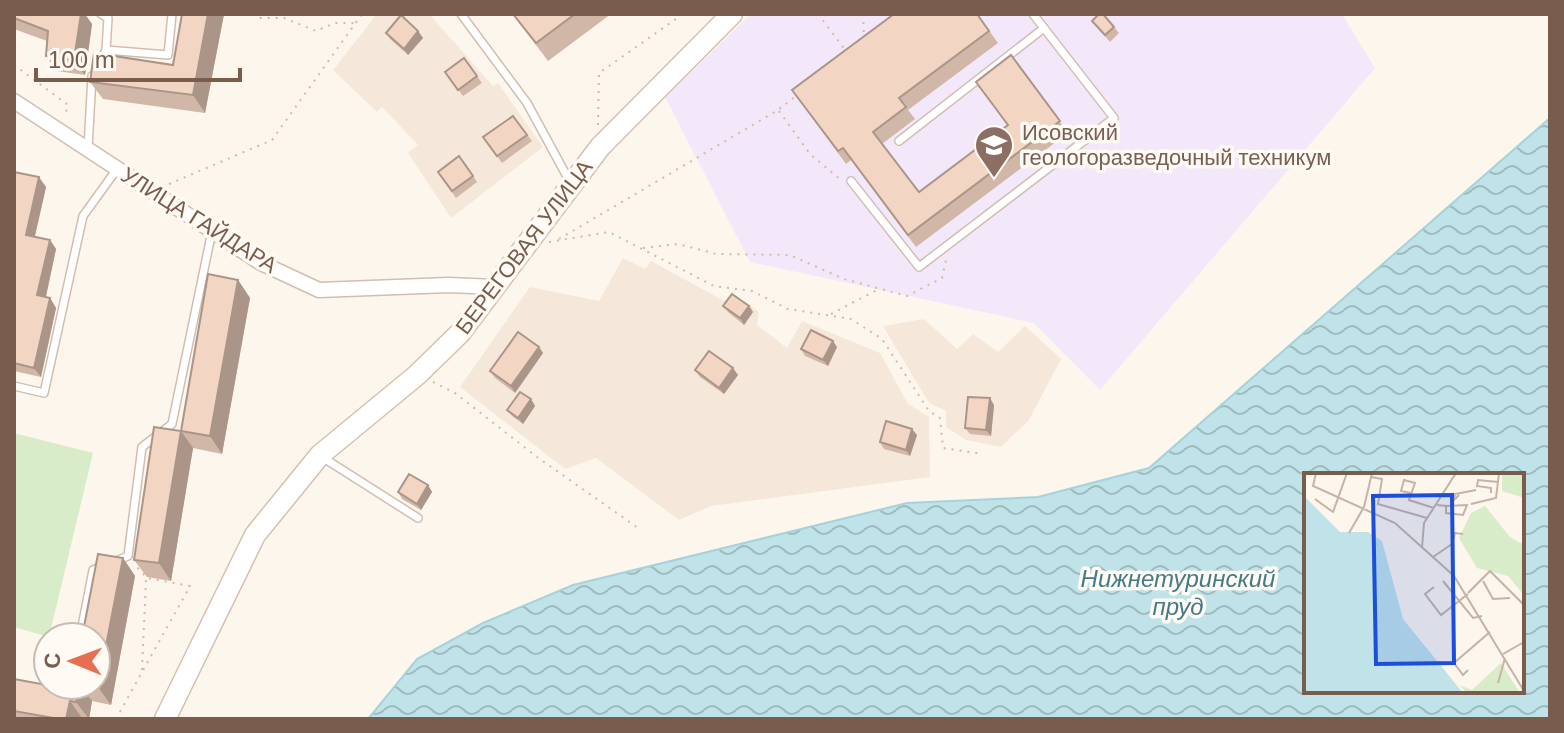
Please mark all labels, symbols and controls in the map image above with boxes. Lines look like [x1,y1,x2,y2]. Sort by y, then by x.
scale bar [36,32,240,82]
text: 100 m [48,46,115,73]
place label: Исовский геологоразведочный техникум [1022,120,1331,170]
school or university icon: Исовский геологоразведочный техникум [973,124,1015,179]
street label: БЕРЕГОВАЯ УЛИЦА [450,155,598,339]
street label: УЛИЦА ГАЙДАРА [117,162,282,278]
inset map [1304,473,1524,693]
water label: Нижнетуринский пруд [1081,565,1275,620]
north arrow [32,621,112,701]
text: С [40,652,65,669]

